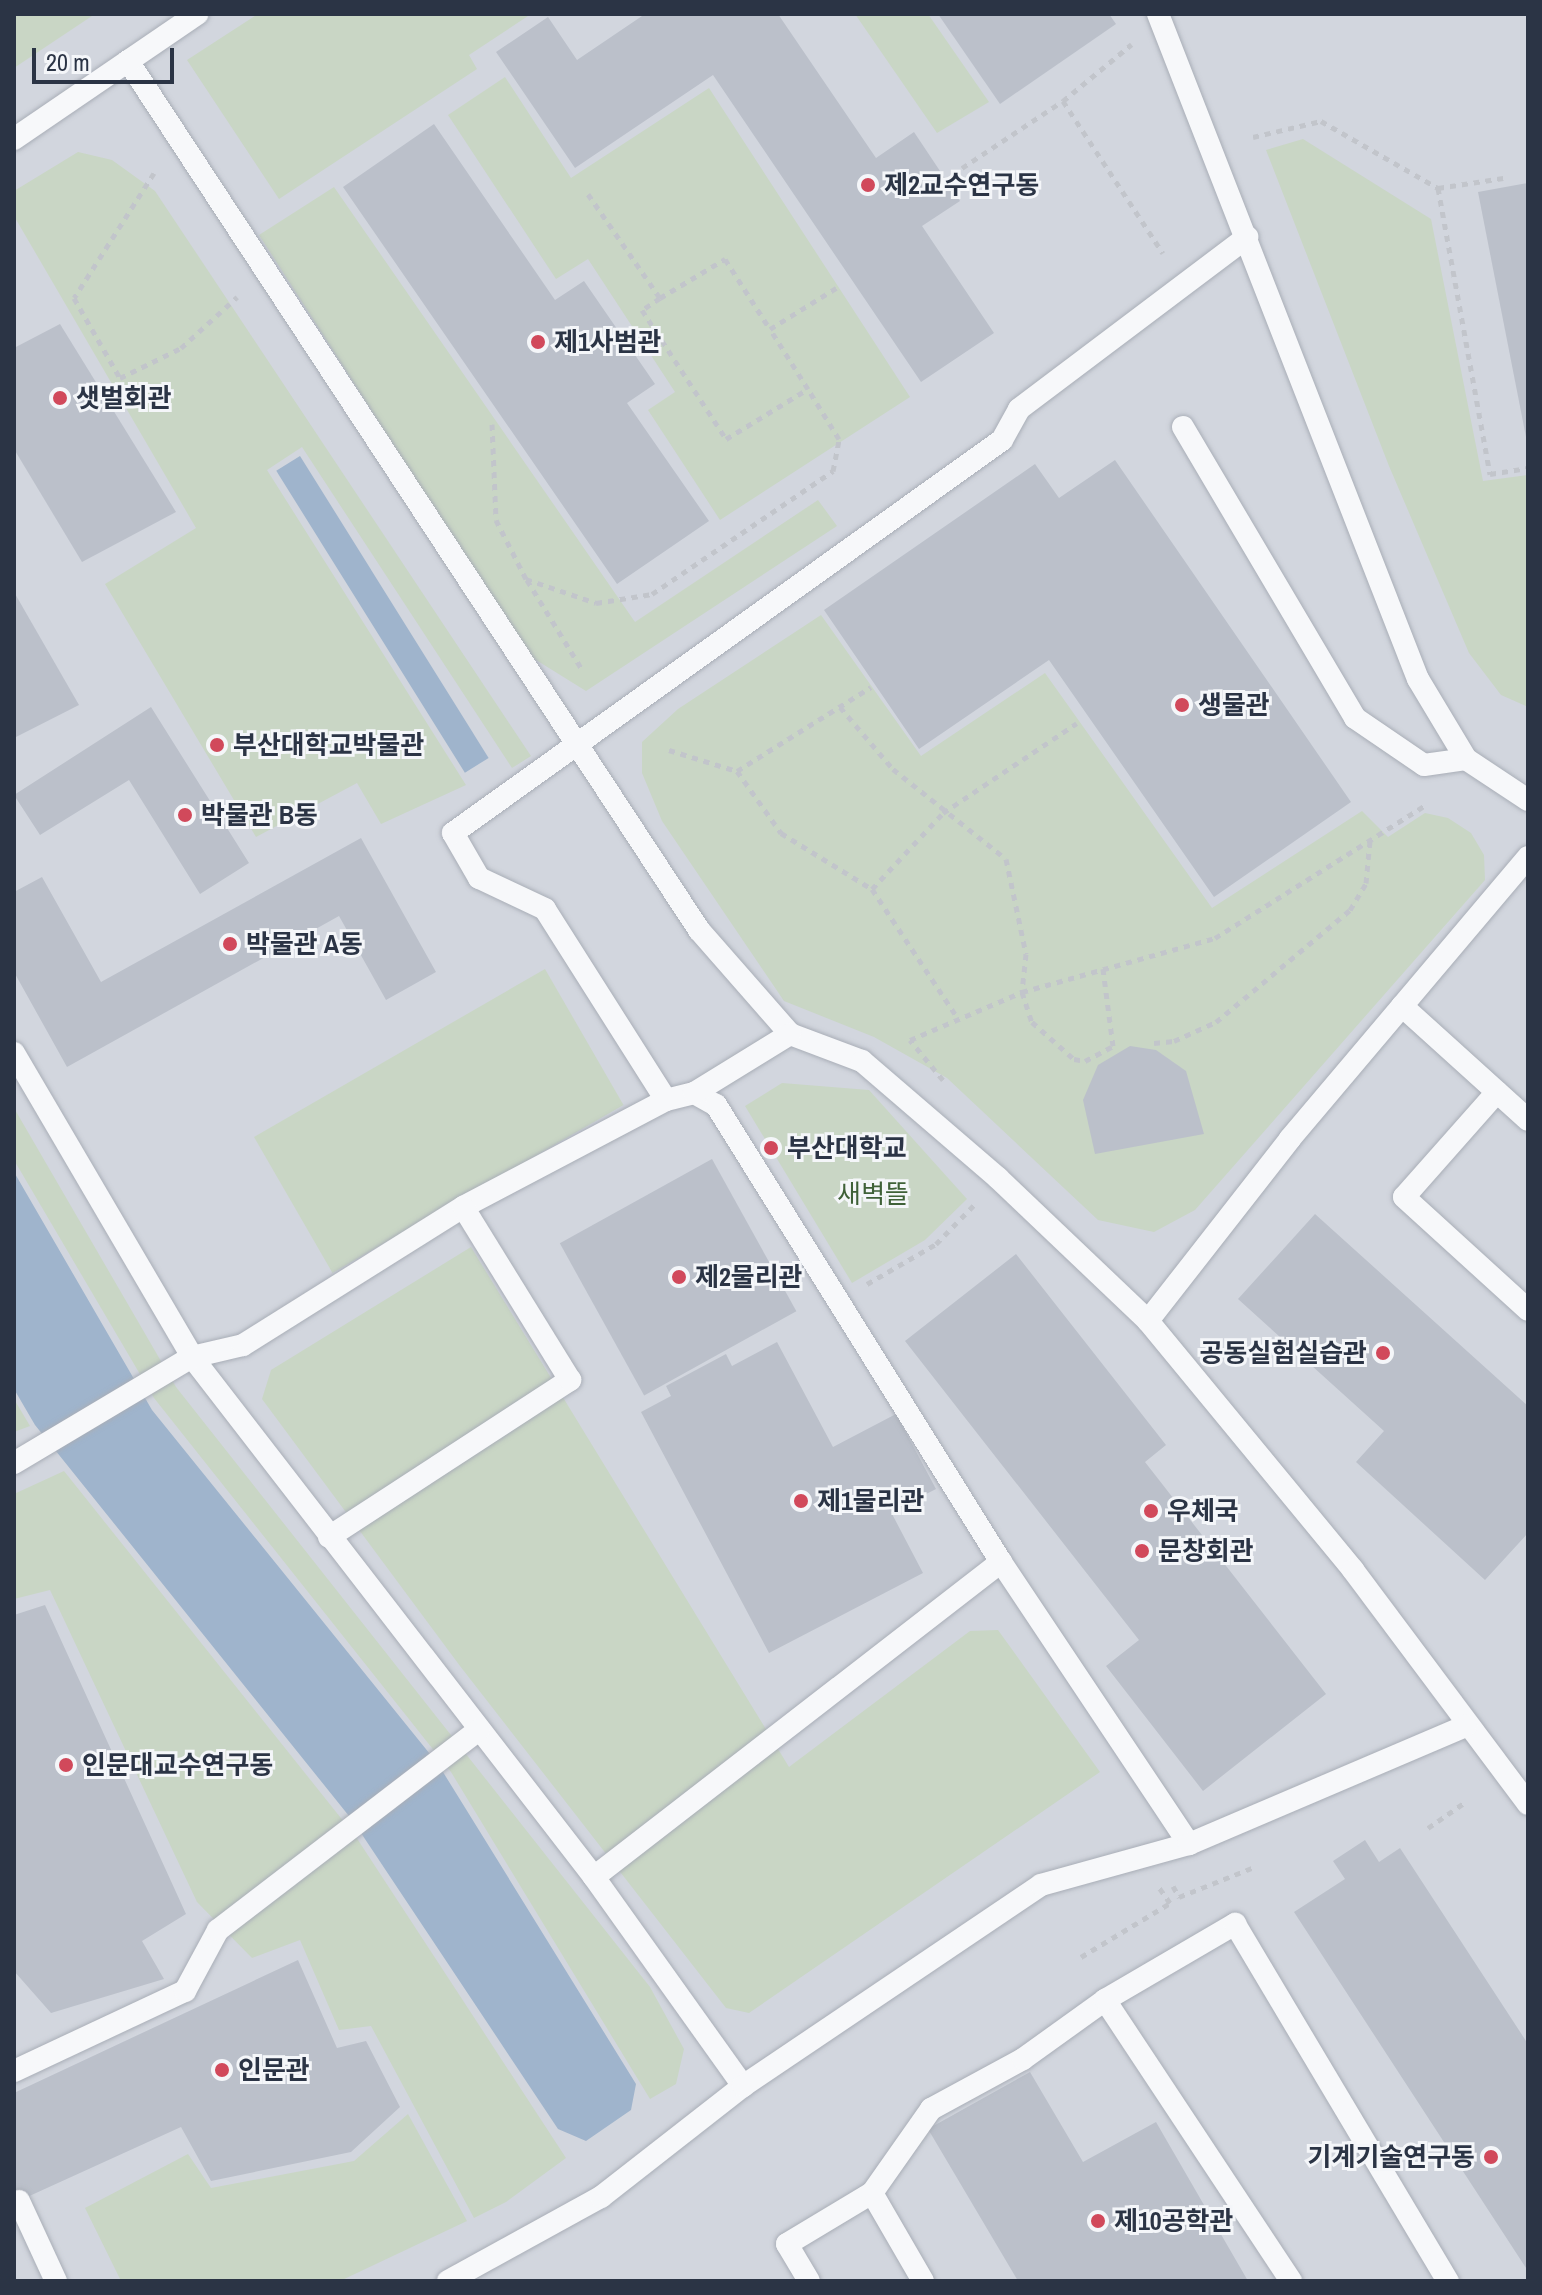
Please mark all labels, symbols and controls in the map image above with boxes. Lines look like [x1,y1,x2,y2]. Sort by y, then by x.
scale bar [36,32,178,82]
text: 20 m [46,46,90,78]
place label: 제2교수연구동 [884,169,1039,201]
marker: 제2교수연구동 [859,176,877,194]
place label: 제1사범관 [554,326,662,358]
marker: 제1사범관 [529,333,547,351]
place label: 샛벌회관 [76,382,172,414]
marker: 샛벌회관 [51,389,69,407]
place label: 생물관 [1198,689,1270,721]
marker: 생물관 [1173,696,1191,714]
place label: 부산대학교박물관 [233,729,424,761]
marker: 부산대학교박물관 [208,736,226,754]
place label: 박물관 B동 [201,799,318,831]
marker: 박물관 B동 [176,806,194,824]
place label: 박물관 A동 [246,928,363,960]
marker: 박물관 A동 [221,935,239,953]
place label: 부산대학교 [787,1132,907,1164]
marker: 부산대학교 [762,1139,780,1157]
park label: 새벽뜰 [837,1178,909,1210]
place label: 제2물리관 [695,1261,803,1293]
marker: 제2물리관 [670,1268,688,1286]
place label: 공동실험실습관 [1200,1337,1367,1369]
marker: 공동실험실습관 [1374,1344,1392,1362]
place label: 제1물리관 [817,1485,925,1517]
marker: 제1물리관 [792,1492,810,1510]
place label: 우체국 [1167,1495,1239,1527]
marker: 우체국 [1142,1502,1160,1520]
place label: 문창회관 [1158,1535,1254,1567]
marker: 문창회관 [1133,1542,1151,1560]
place label: 인문대교수연구동 [82,1749,273,1781]
marker: 인문대교수연구동 [57,1756,75,1774]
place label: 인문관 [238,2054,310,2086]
marker: 인문관 [213,2061,231,2079]
place label: 기계기술연구동 [1308,2141,1475,2173]
marker: 기계기술연구동 [1482,2148,1500,2166]
place label: 제10공학관 [1114,2205,1233,2237]
marker: 제10공학관 [1089,2212,1107,2230]

